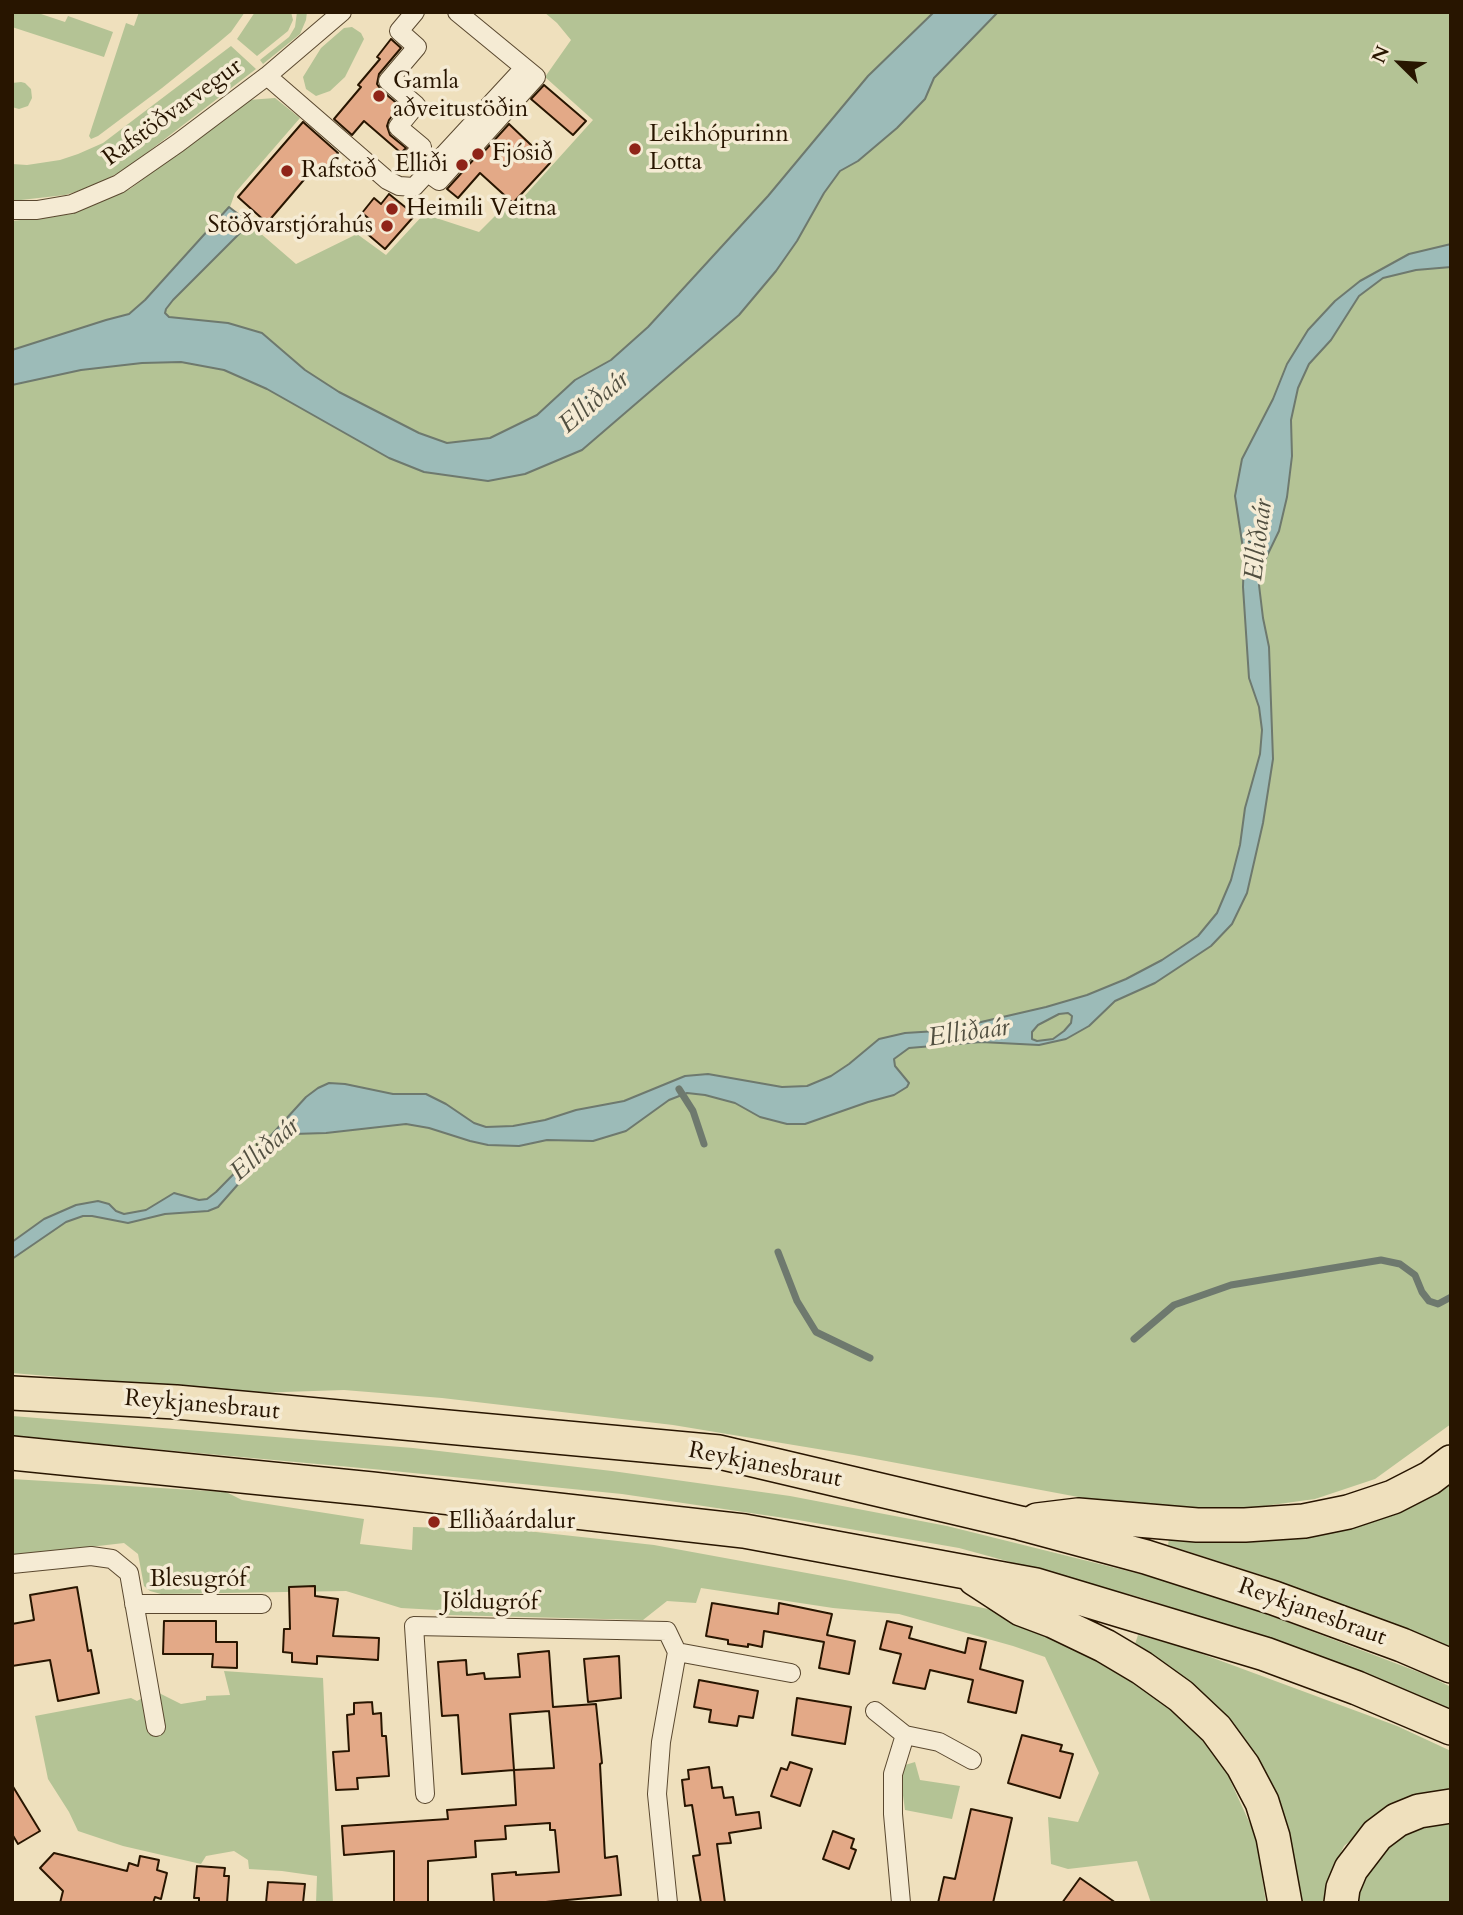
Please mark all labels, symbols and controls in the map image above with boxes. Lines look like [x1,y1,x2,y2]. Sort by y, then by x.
north arrow [1365,28,1435,98]
text: N [1366,42,1396,67]
street label: Rafstöðvarvegur [98,53,248,173]
place label: Gamla aðveitustöðin [393,68,528,124]
marker: Gamla aðveitustöðin [371,88,387,104]
place label: Leikhópurinn Lotta [649,121,789,177]
place label: Fjósið [492,140,553,168]
marker: Leikhópurinn Lotta [627,141,643,157]
marker: Fjósið [470,146,486,162]
place label: Elliði [395,151,448,179]
place label: Rafstöð [301,157,377,185]
marker: Elliði [454,157,470,173]
marker: Rafstöð [279,163,295,179]
place label: Heimili Veitna [406,195,557,223]
marker: Heimili Veitna [384,201,400,217]
place label: Stöðvarstjórahús [208,212,373,240]
marker: Stöðvarstjórahús [379,218,395,234]
water label: Elliðaár [554,365,636,441]
water label: Elliðaár [1240,498,1280,582]
water label: Elliðaár [926,1013,1012,1055]
water label: Elliðaár [225,1111,307,1189]
street label: Reykjanesbraut [123,1385,281,1427]
street label: Reykjanesbraut [686,1437,844,1495]
place label: Elliðaárdalur [448,1508,575,1536]
marker: Elliðaárdalur [426,1514,442,1530]
street label: Blesugróf [149,1566,247,1594]
street label: Reykjanesbraut [1234,1573,1390,1653]
street label: Jöldugróf [442,1588,538,1618]

